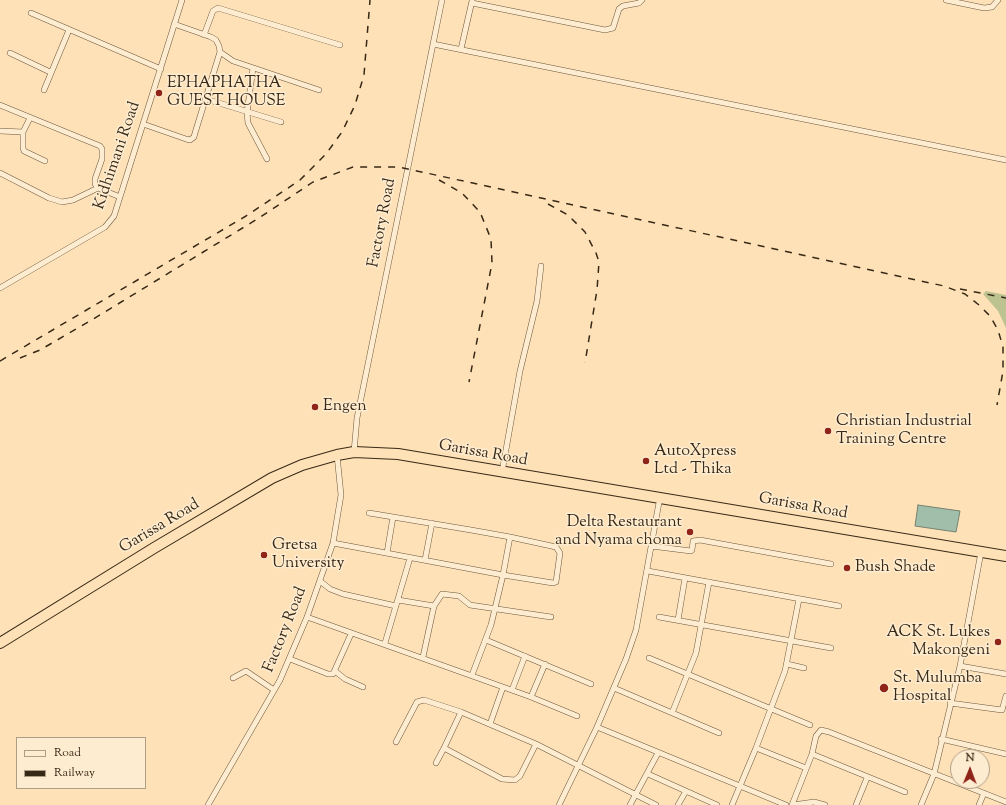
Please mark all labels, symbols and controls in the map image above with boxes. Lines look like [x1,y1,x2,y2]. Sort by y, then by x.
place label: EPHAPHATHA GUEST HOUSE [167,74,286,112]
marker: EPHAPHATHA GUEST HOUSE [154,88,164,98]
street label: Kidhimani Road [91,99,145,213]
street label: Factory Road [365,177,401,269]
place label: Engen [323,397,367,417]
marker: Engen [310,402,320,412]
place label: Christian Industrial Training Centre [836,412,972,450]
marker: Christian Industrial Training Centre [823,426,833,436]
street label: Garissa Road [437,437,529,471]
place label: AutoXpress Ltd - Thika [654,442,736,480]
marker: AutoXpress Ltd - Thika [641,456,651,466]
street label: Garissa Road [757,490,849,524]
street label: Garissa Road [116,496,204,558]
place label: Delta Restaurant and Nyama choma [555,513,682,551]
marker: Delta Restaurant and Nyama choma [685,527,695,537]
place label: Gretsa University [272,536,345,574]
marker: Gretsa University [259,550,269,560]
place label: Bush Shade [855,558,936,578]
marker: Bush Shade [842,563,852,573]
street label: Factory Road [260,584,312,676]
place label: ACK St. Lukes Makongeni [886,623,990,661]
marker: ACK St. Lukes Makongeni [993,637,1003,647]
place label: St. Mulumba Hospital [893,669,982,707]
marker: St. Mulumba Hospital [878,682,890,694]
legend [16,737,146,789]
text: Road [54,744,81,762]
north arrow [950,749,990,789]
text: N [966,750,975,766]
text: Railway [54,764,95,782]

